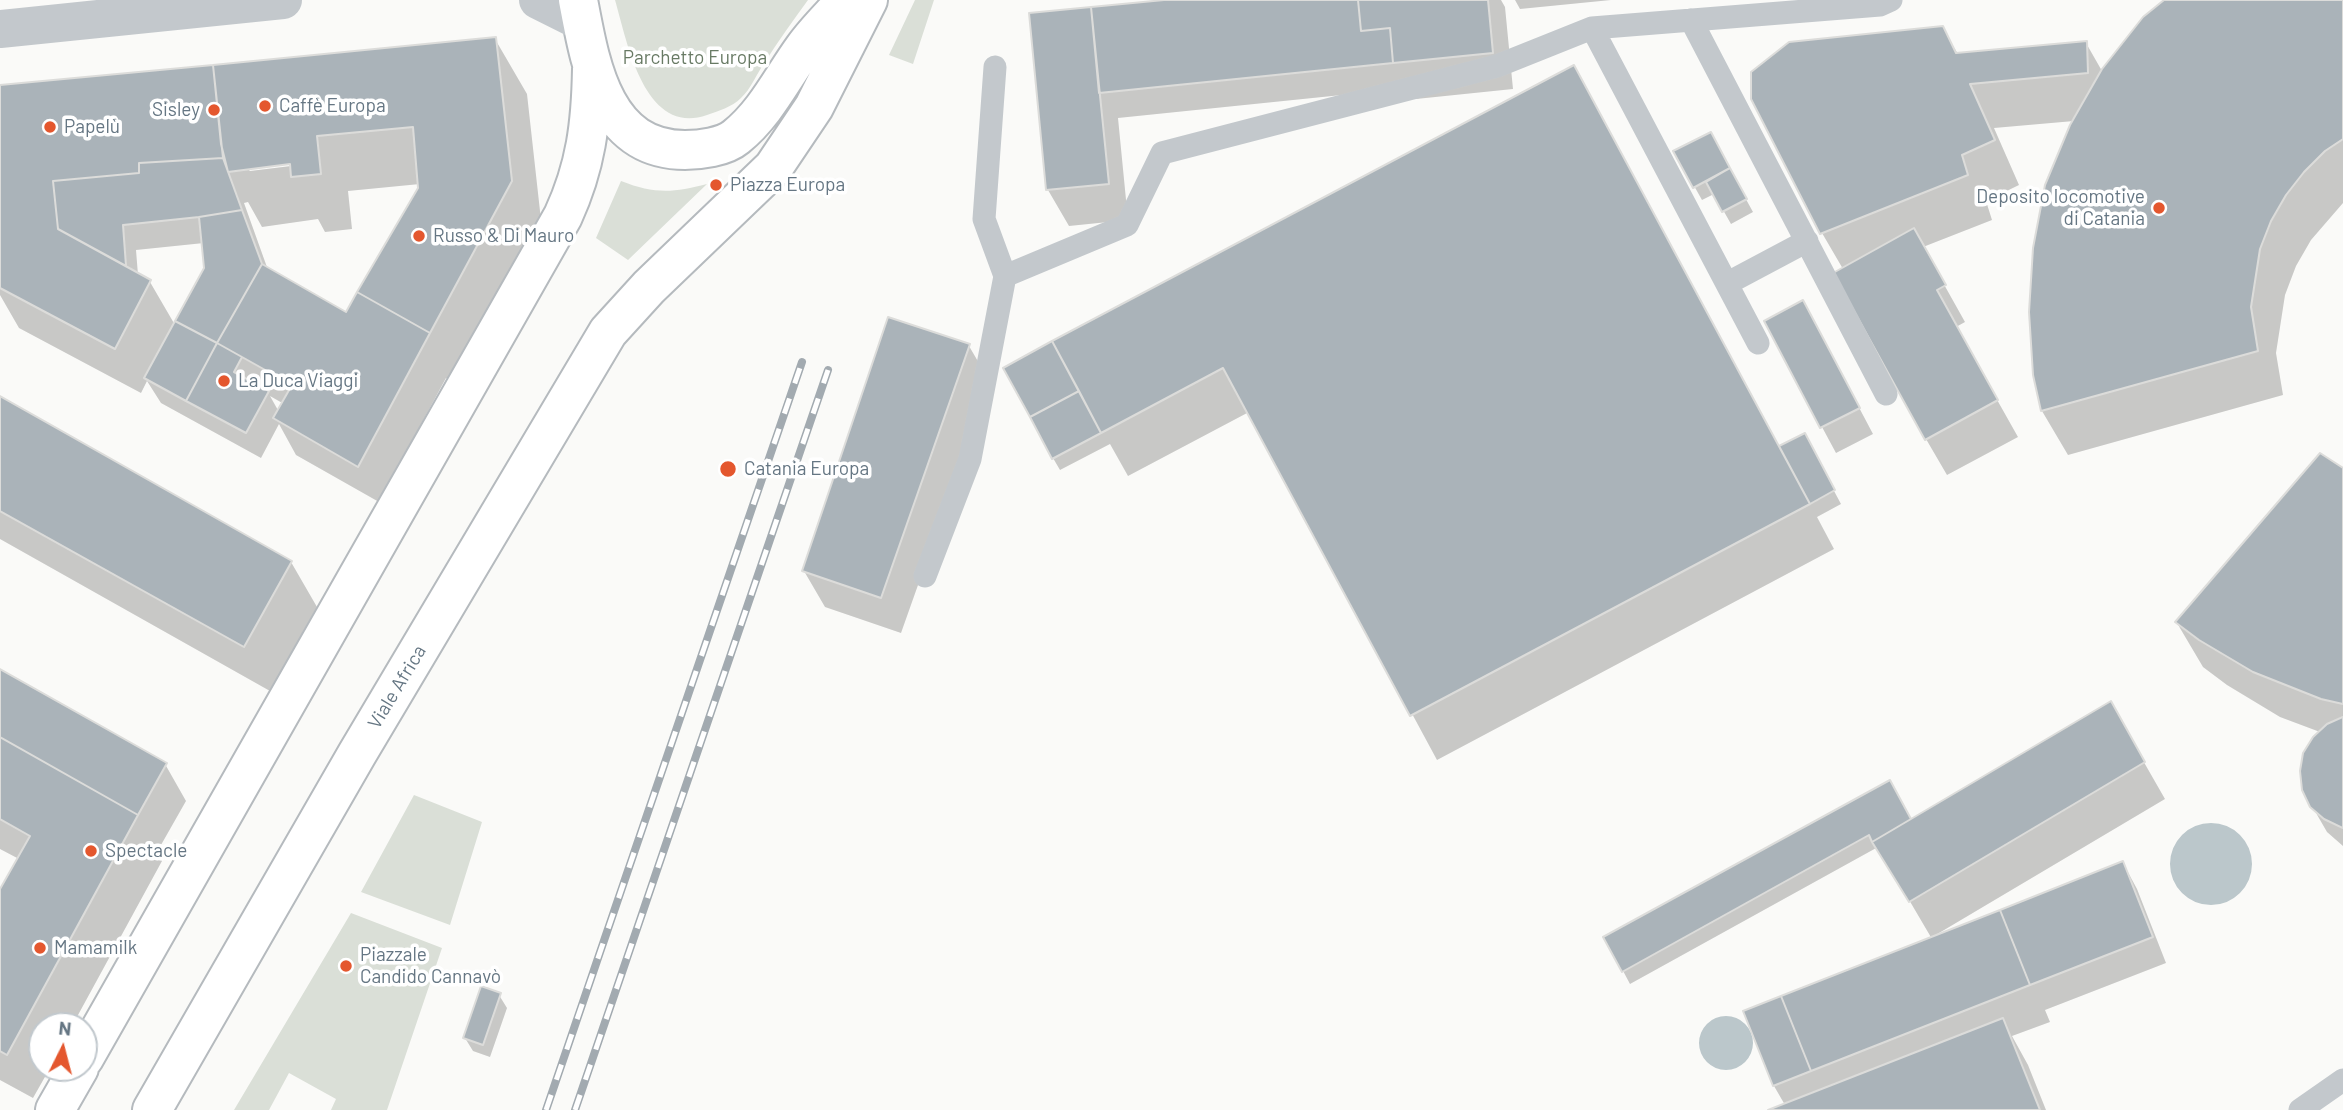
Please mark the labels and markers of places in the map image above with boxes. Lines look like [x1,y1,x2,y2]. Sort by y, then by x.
place label: Caffè Europa [279,95,386,117]
marker: Caffè Europa [257,98,273,114]
place label: Sisley [152,99,200,121]
marker: Sisley [206,102,222,118]
place label: Papelù [64,116,120,138]
marker: Papelù [42,119,58,135]
place label: Piazza Europa [730,174,845,196]
marker: Piazza Europa [708,177,724,193]
place label: Deposito locomotive di Catania [1976,186,2145,230]
marker: Deposito locomotive di Catania [2151,200,2167,216]
place label: Russo & Di Mauro [433,225,574,247]
marker: Russo & Di Mauro [411,228,427,244]
place label: La Duca Viaggi [238,370,358,392]
marker: La Duca Viaggi [216,373,232,389]
place label: Catania Europa [744,458,869,480]
marker: Catania Europa [718,459,738,479]
place label: Spectacle [105,840,187,862]
marker: Spectacle [83,843,99,859]
place label: Mamamilk [54,937,137,959]
marker: Mamamilk [32,940,48,956]
place label: Piazzale Candido Cannavò [360,944,501,988]
marker: Piazzale Candido Cannavò [338,958,354,974]

